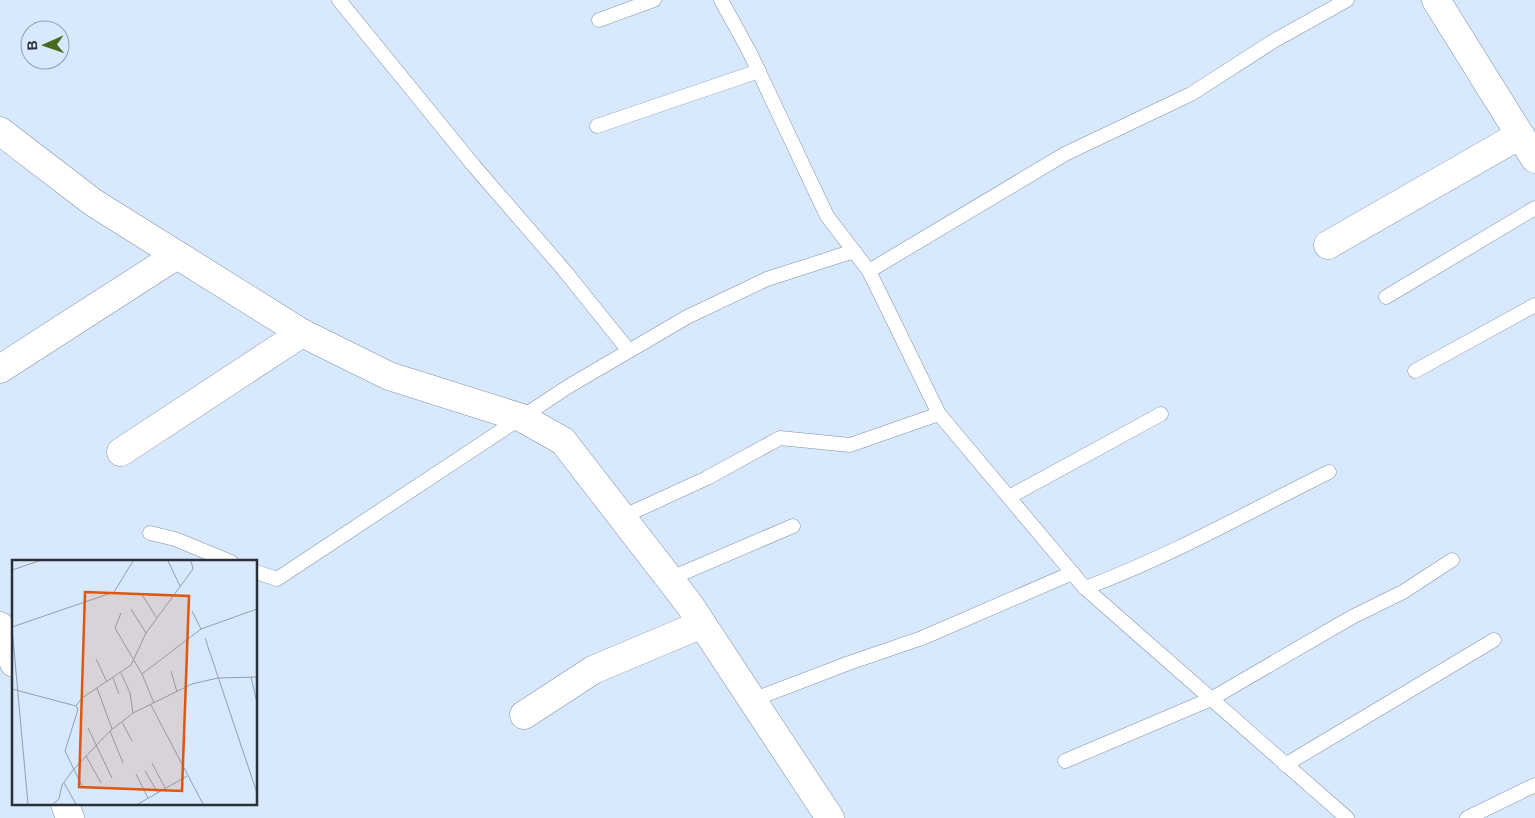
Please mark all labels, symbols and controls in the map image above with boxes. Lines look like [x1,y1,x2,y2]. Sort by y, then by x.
north arrow [20,20,70,70]
text: B [24,40,40,51]
inset map [12,560,258,806]

